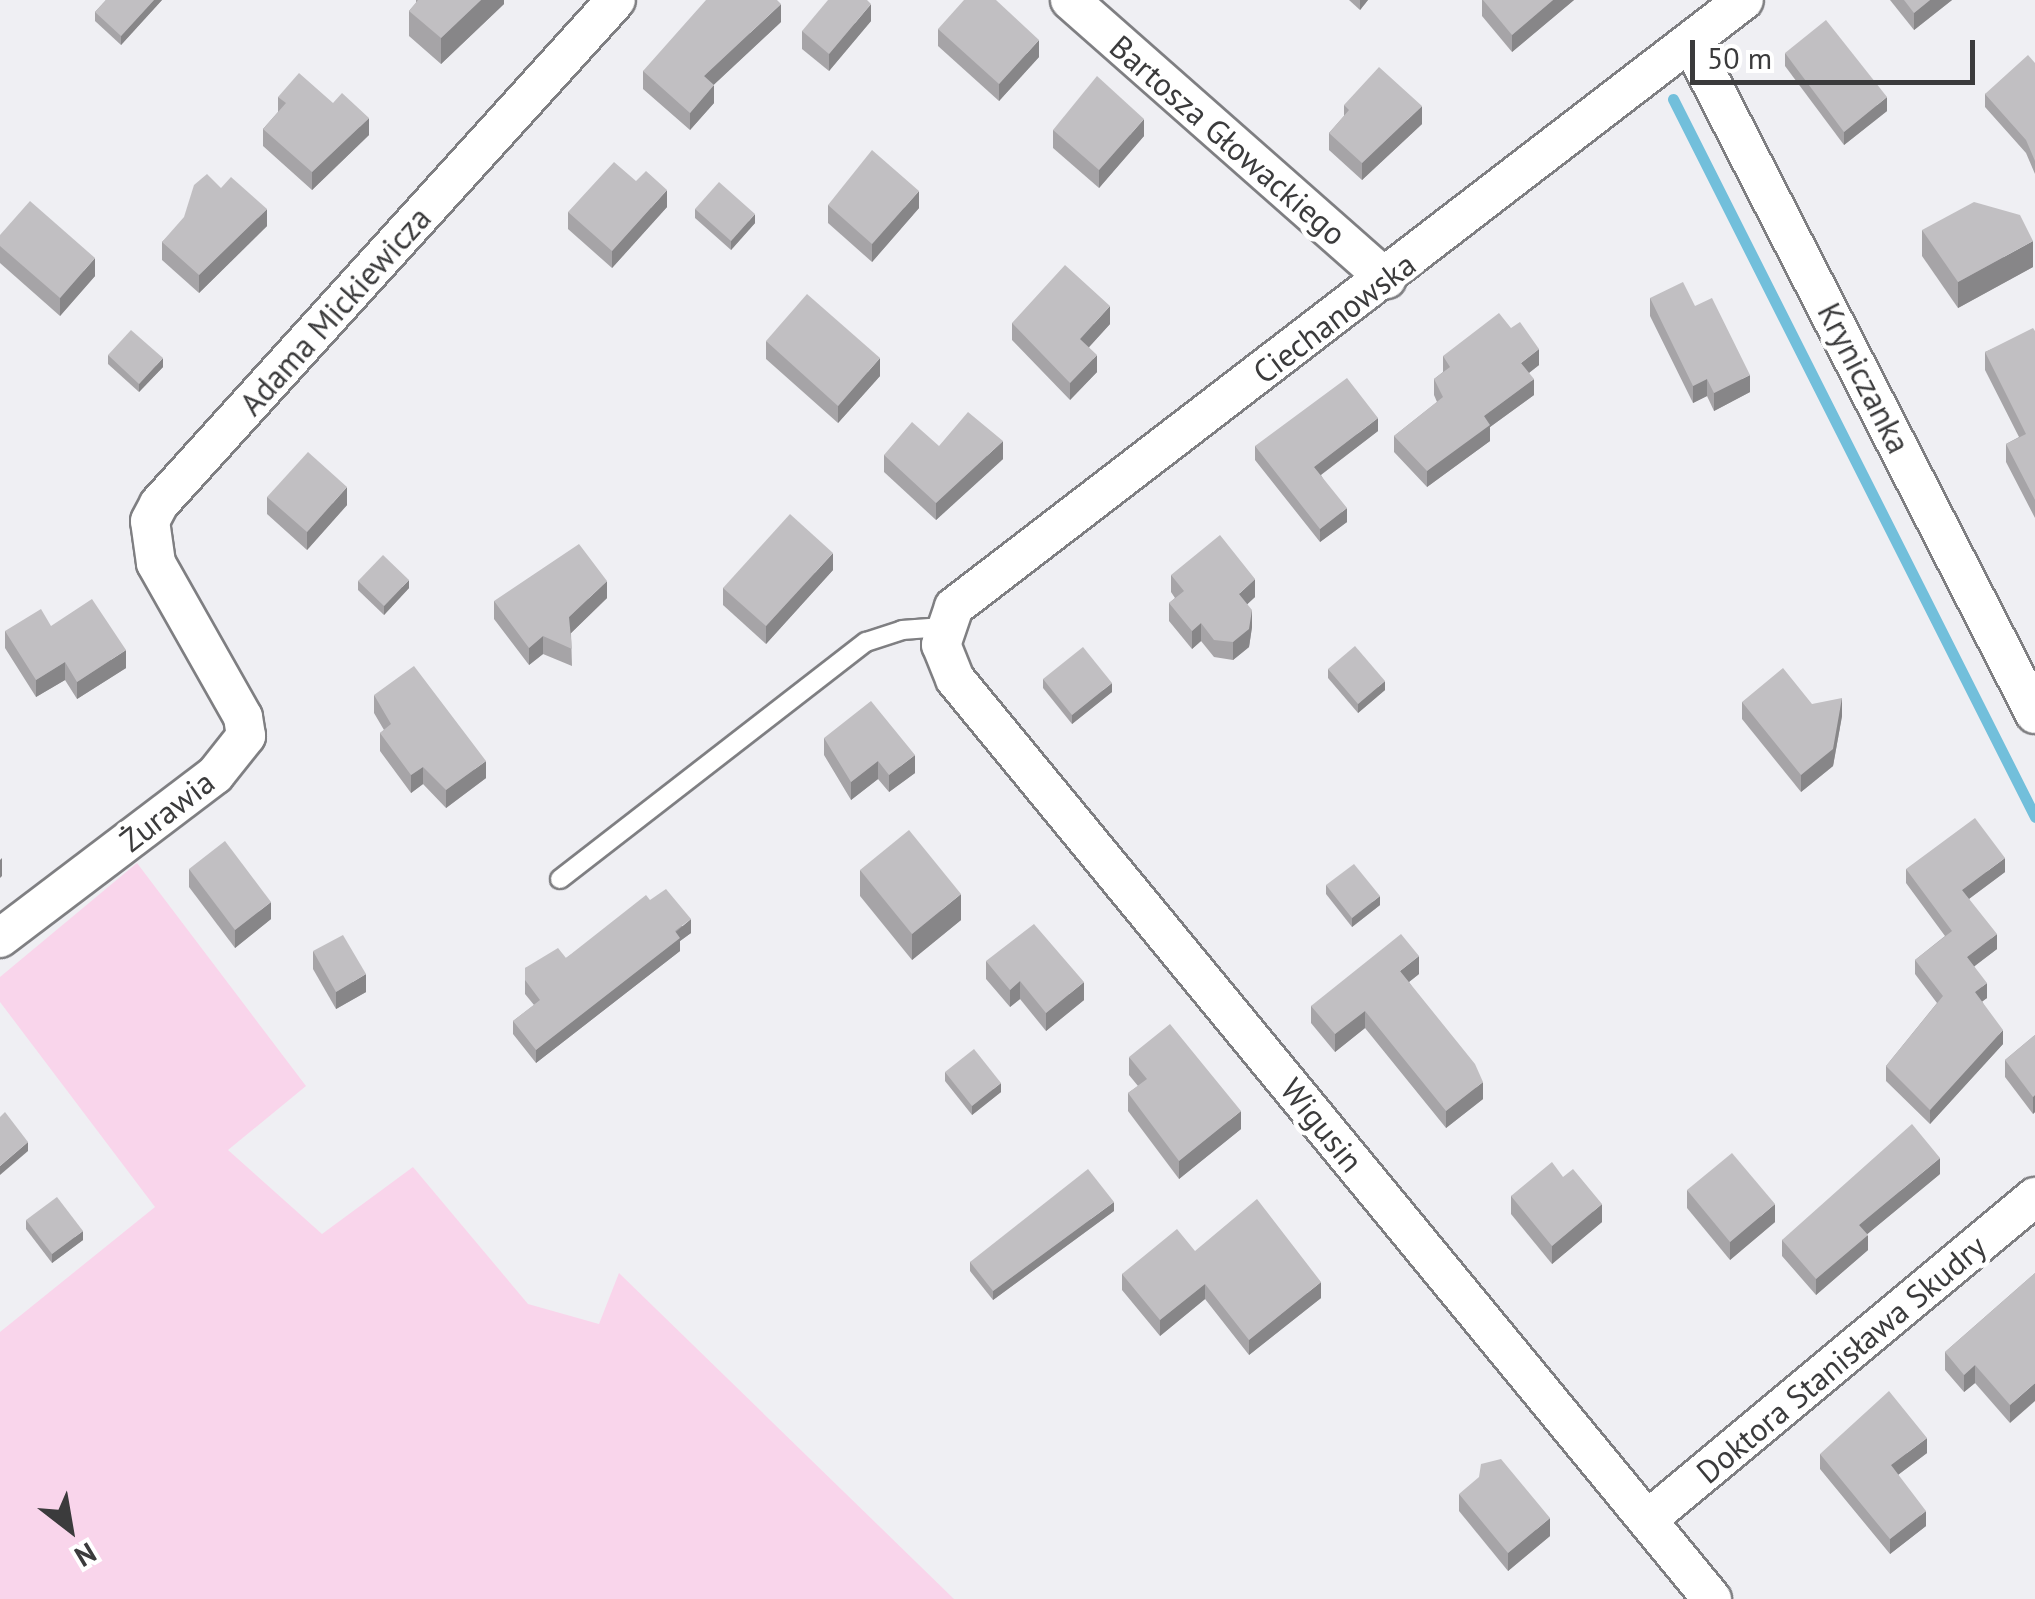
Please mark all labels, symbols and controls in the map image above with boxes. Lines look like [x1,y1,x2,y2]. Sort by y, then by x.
scale bar [1695,20,1980,82]
street label: Bartosza Głowackiego [1102,27,1354,253]
text: 50 m [1707,38,1772,77]
street label: Adama Mickiewicza [232,199,438,423]
street label: Ciechanowska [1245,245,1423,391]
street label: Kryniczanka [1810,297,1918,459]
street label: Żurawia [112,762,222,860]
street label: Wigusin [1273,1071,1371,1179]
street label: Doktora Stanisława Skudry [1689,1227,1993,1491]
north arrow [20,1479,120,1579]
text: N [68,1535,103,1576]

